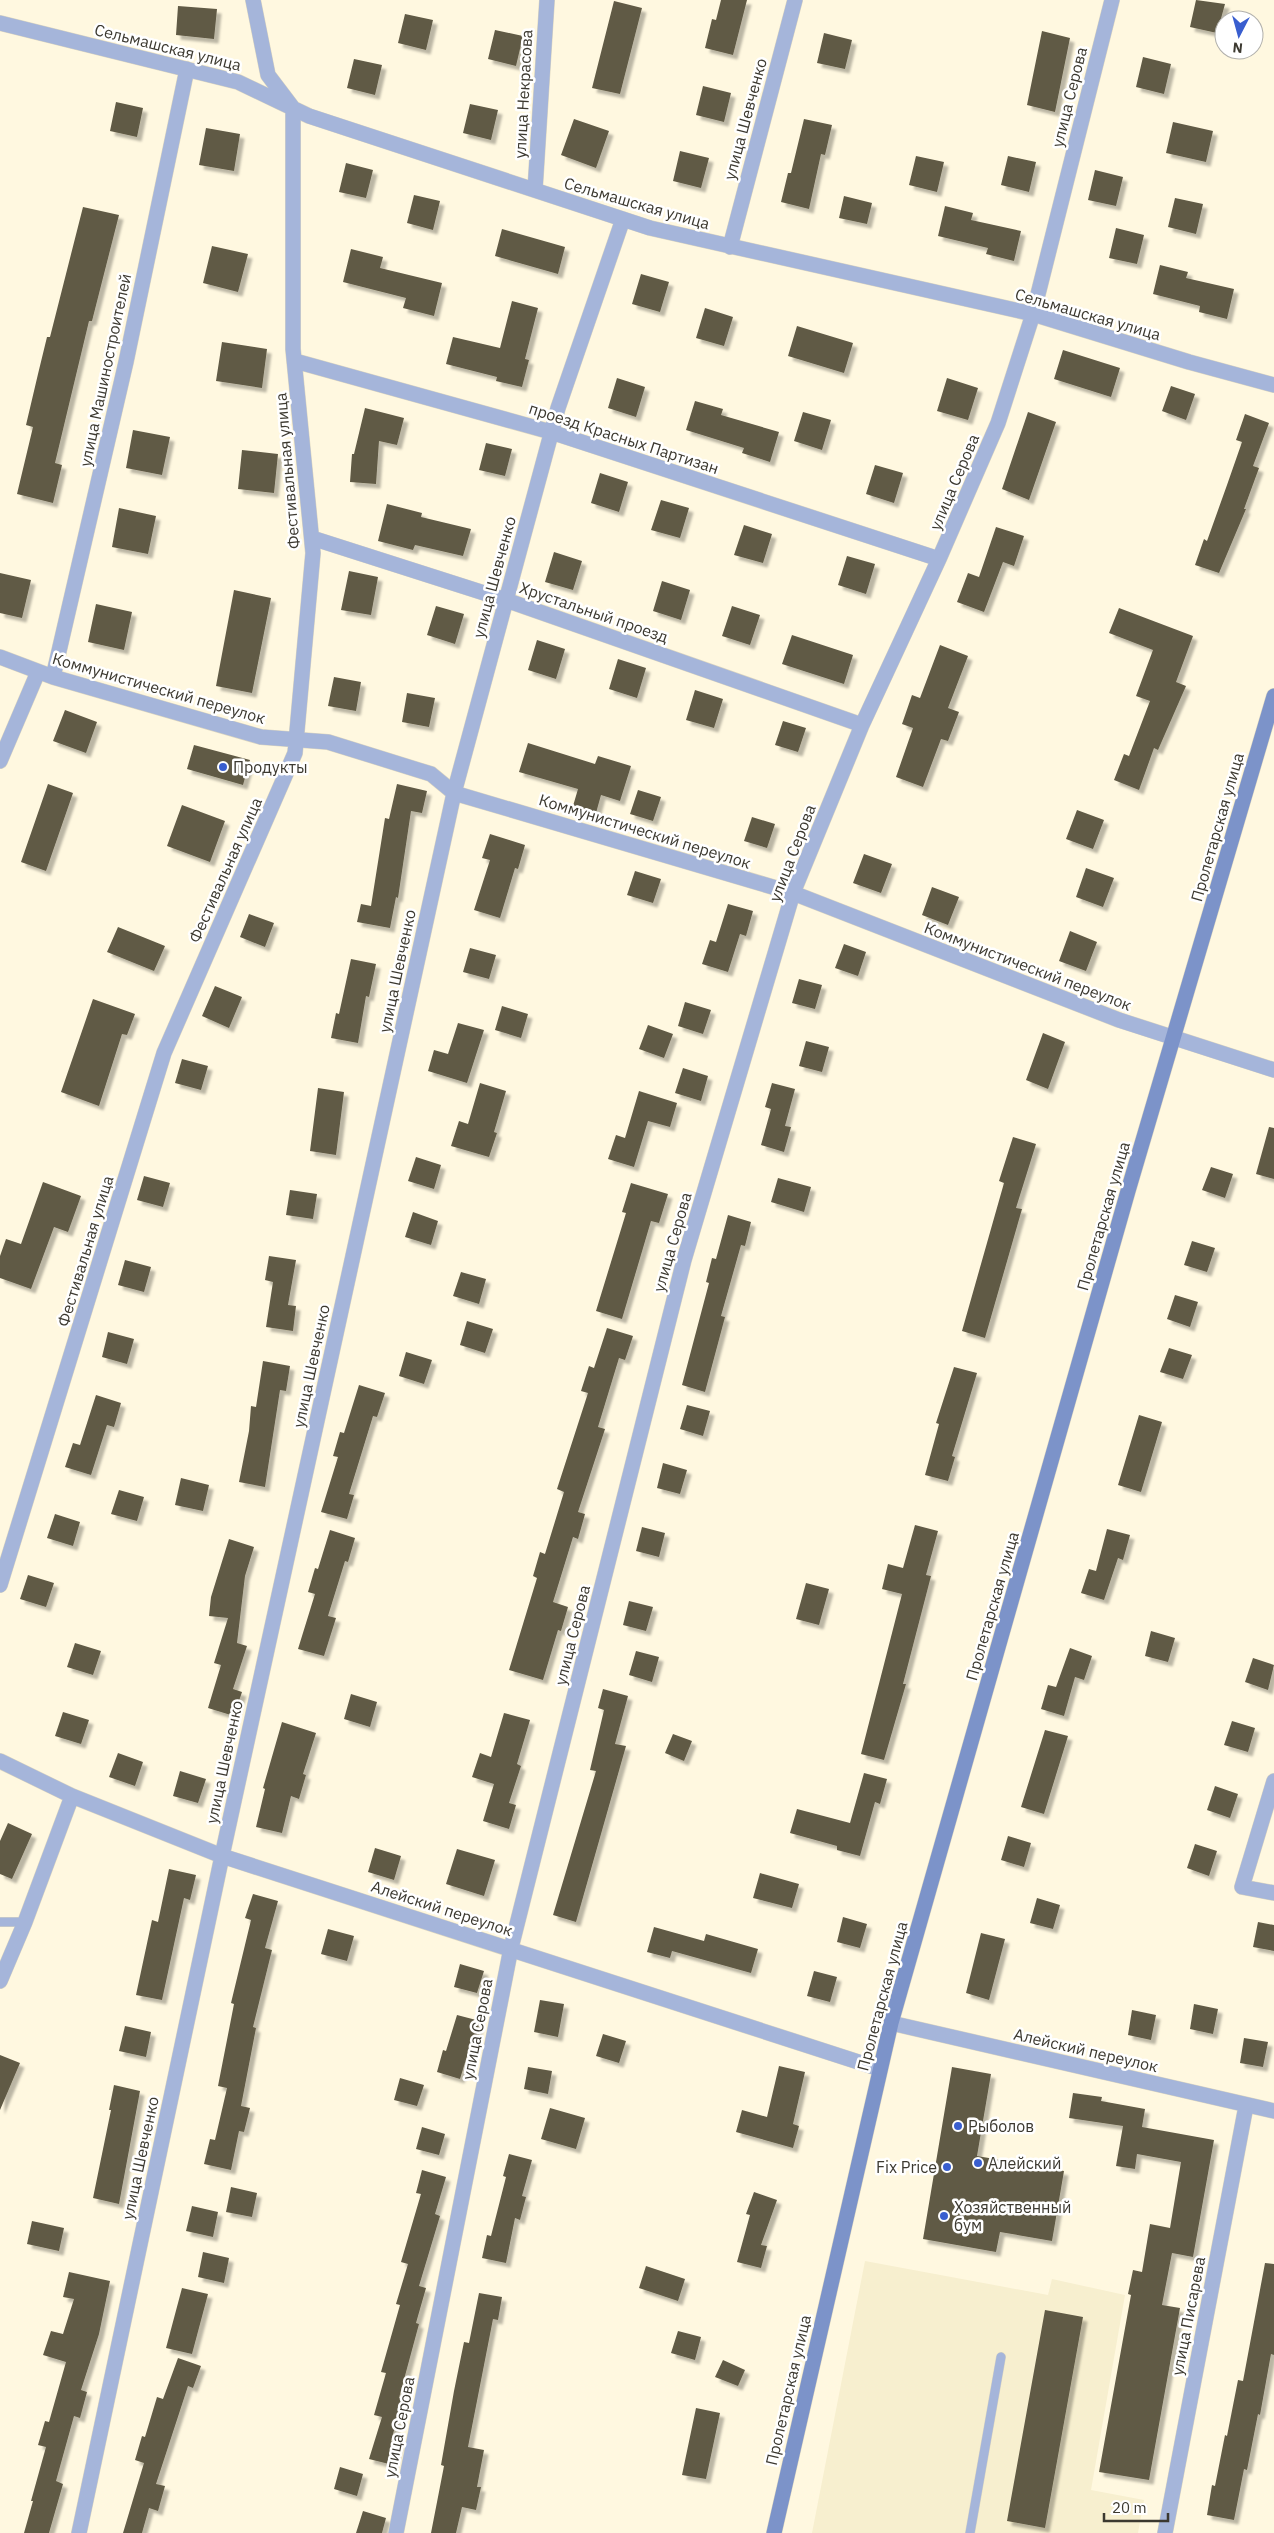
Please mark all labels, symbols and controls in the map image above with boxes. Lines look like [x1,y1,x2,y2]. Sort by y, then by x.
north arrow [1214,10,1264,60]
street label: Сельмашская улица [93,19,244,75]
street label: улица Некрасова [510,29,536,159]
text: N [1232,38,1244,57]
street label: улица Серова [1047,44,1091,149]
street label: улица Шевченко [719,56,771,182]
street label: Сельмашская улица [562,173,712,233]
street label: улица Машиностроителей [75,272,135,468]
street label: Сельмашская улица [1013,284,1163,344]
street label: Фестивальная улица [270,392,304,550]
street label: проезд Красных Партизан [527,398,721,478]
street label: улица Серова [925,431,983,533]
street label: улица Шевченко [468,514,520,640]
street label: Хрустальный проезд [517,577,672,647]
street label: Коммунистический переулок [50,648,268,728]
street label: Пролетарская улица [1186,750,1248,904]
place label: Продукты [233,757,308,777]
marker: Продукты [217,761,229,773]
street label: Коммунистический переулок [537,789,754,873]
street label: Фестивальная улица [184,794,266,946]
street label: улица Серова [764,801,820,904]
street label: улица Шевченко [374,908,420,1034]
street label: Коммунистический переулок [921,917,1135,1015]
street label: Пролетарская улица [1072,1139,1134,1293]
street label: Фестивальная улица [53,1173,118,1329]
street label: улица Серова [648,1190,696,1294]
street label: улица Шевченко [288,1303,334,1429]
street label: Пролетарская улица [961,1529,1023,1683]
street label: улица Серова [550,1582,594,1687]
street label: улица Шевченко [201,1699,247,1825]
street label: Алейский переулок [369,1876,515,1940]
street label: Пролетарская улица [852,1919,912,2073]
street label: улица Серова [457,1976,497,2081]
street label: Алейский переулок [1012,2024,1160,2076]
street label: улица Шевченко [117,2095,163,2221]
place label: Рыболов [968,2116,1034,2136]
marker: Рыболов [952,2120,964,2132]
place label: Алейский [988,2153,1061,2173]
place label: Fix Price [876,2157,937,2177]
marker: Алейский [972,2157,984,2169]
marker: Fix Price [941,2161,953,2173]
place label: Хозяйственный бум [954,2197,1072,2235]
marker: Хозяйственный бум [938,2210,950,2222]
street label: улица Писарева [1167,2254,1209,2377]
street label: Пролетарская улица [761,2312,815,2467]
street label: улица Серова [379,2374,419,2479]
scale bar [1104,2490,1168,2522]
text: 20 m [1112,2498,1147,2517]

